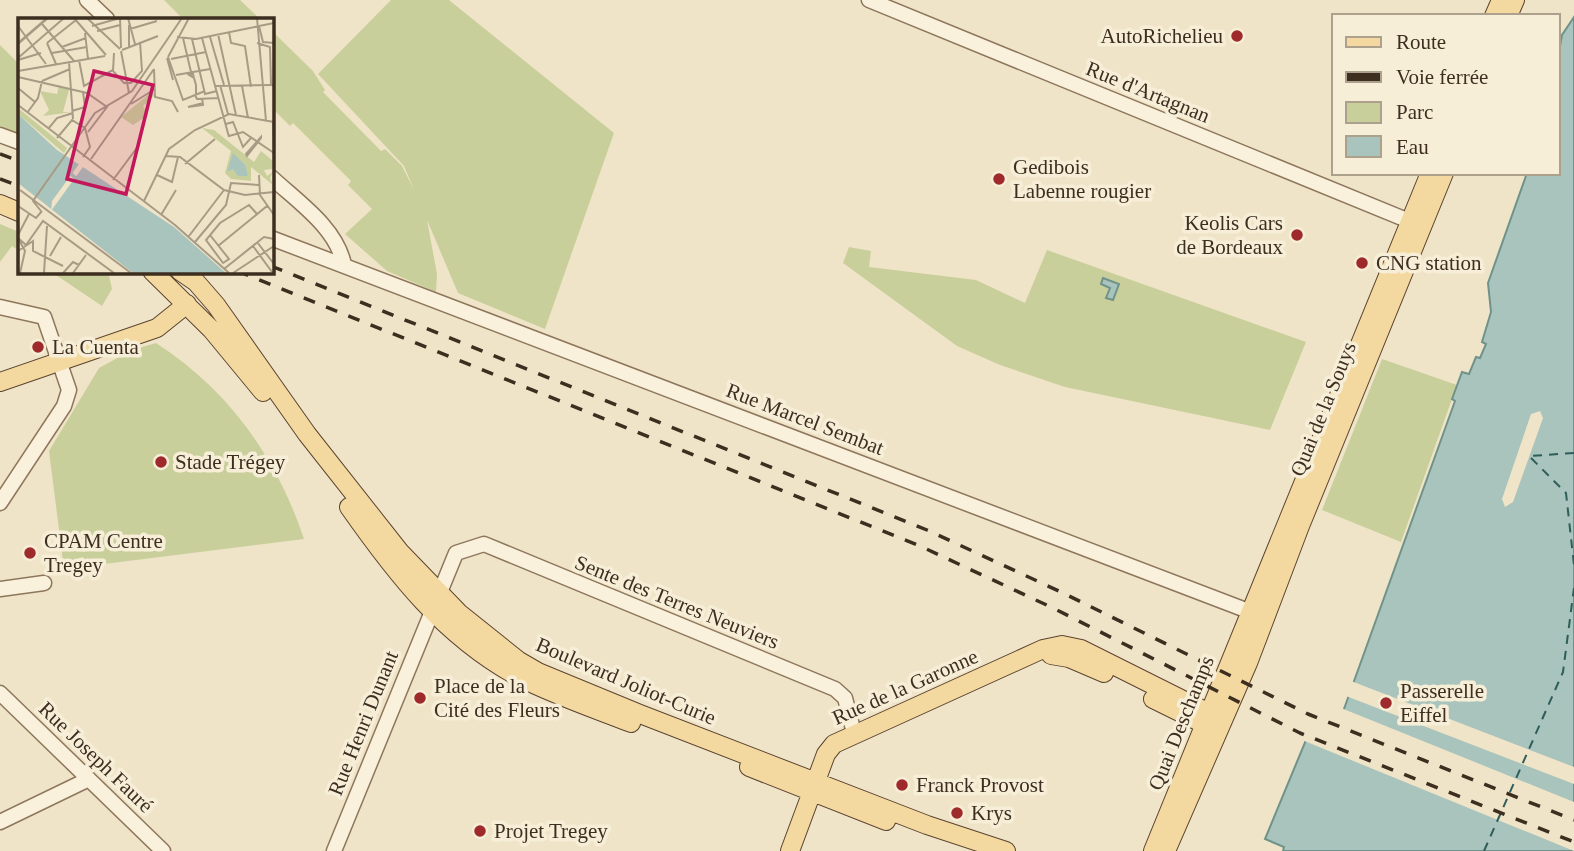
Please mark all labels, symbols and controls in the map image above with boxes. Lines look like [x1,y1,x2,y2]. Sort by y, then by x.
legend [1332,14,1560,175]
inset map [18,18,273,273]
place label: AutoRichelieu [1101,24,1223,48]
marker: AutoRichelieu [1229,28,1245,44]
text: Route [1396,30,1446,54]
street label: Rue d'Artagnan [1083,56,1214,128]
text: Voie ferrée [1396,65,1488,89]
text: Parc [1396,100,1433,124]
text: Eau [1396,135,1429,159]
place label: Gedibois Labenne rougier [1013,155,1151,203]
marker: Gedibois Labenne rougier [991,171,1007,187]
place label: Keolis Cars de Bordeaux [1176,211,1283,259]
marker: Keolis Cars de Bordeaux [1289,227,1305,243]
place label: CNG station [1376,251,1482,275]
marker: CNG station [1354,255,1370,271]
place label: La Cuenta [52,335,140,359]
street label: Quai de la Souys [1285,338,1361,480]
marker: La Cuenta [30,339,46,355]
street label: Rue Marcel Sembat [723,378,887,460]
place label: Stade Trégey [175,450,286,474]
marker: Stade Trégey [153,454,169,470]
place label: CPAM Centre Tregey [44,529,163,577]
marker: CPAM Centre Tregey [22,545,38,561]
street label: Sente des Terres Neuviers [571,550,783,654]
street label: Boulevard Joliot-Curie [532,632,720,730]
street label: Rue de la Garonne [828,644,982,730]
street label: Rue Henri Dunant [323,647,403,799]
street label: Quai Deschamps [1143,652,1219,794]
place label: Place de la Cité des Fleurs [434,674,560,722]
place label: Passerelle Eiffel [1400,679,1484,727]
marker: Place de la Cité des Fleurs [412,690,428,706]
marker: Passerelle Eiffel [1378,695,1394,711]
street label: Rue Joseph Fauré [34,697,158,817]
place label: Franck Provost [916,773,1044,797]
marker: Franck Provost [894,777,910,793]
place label: Krys [971,801,1012,825]
marker: Krys [949,805,965,821]
place label: Projet Tregey [494,819,608,843]
marker: Projet Tregey [472,823,488,839]

